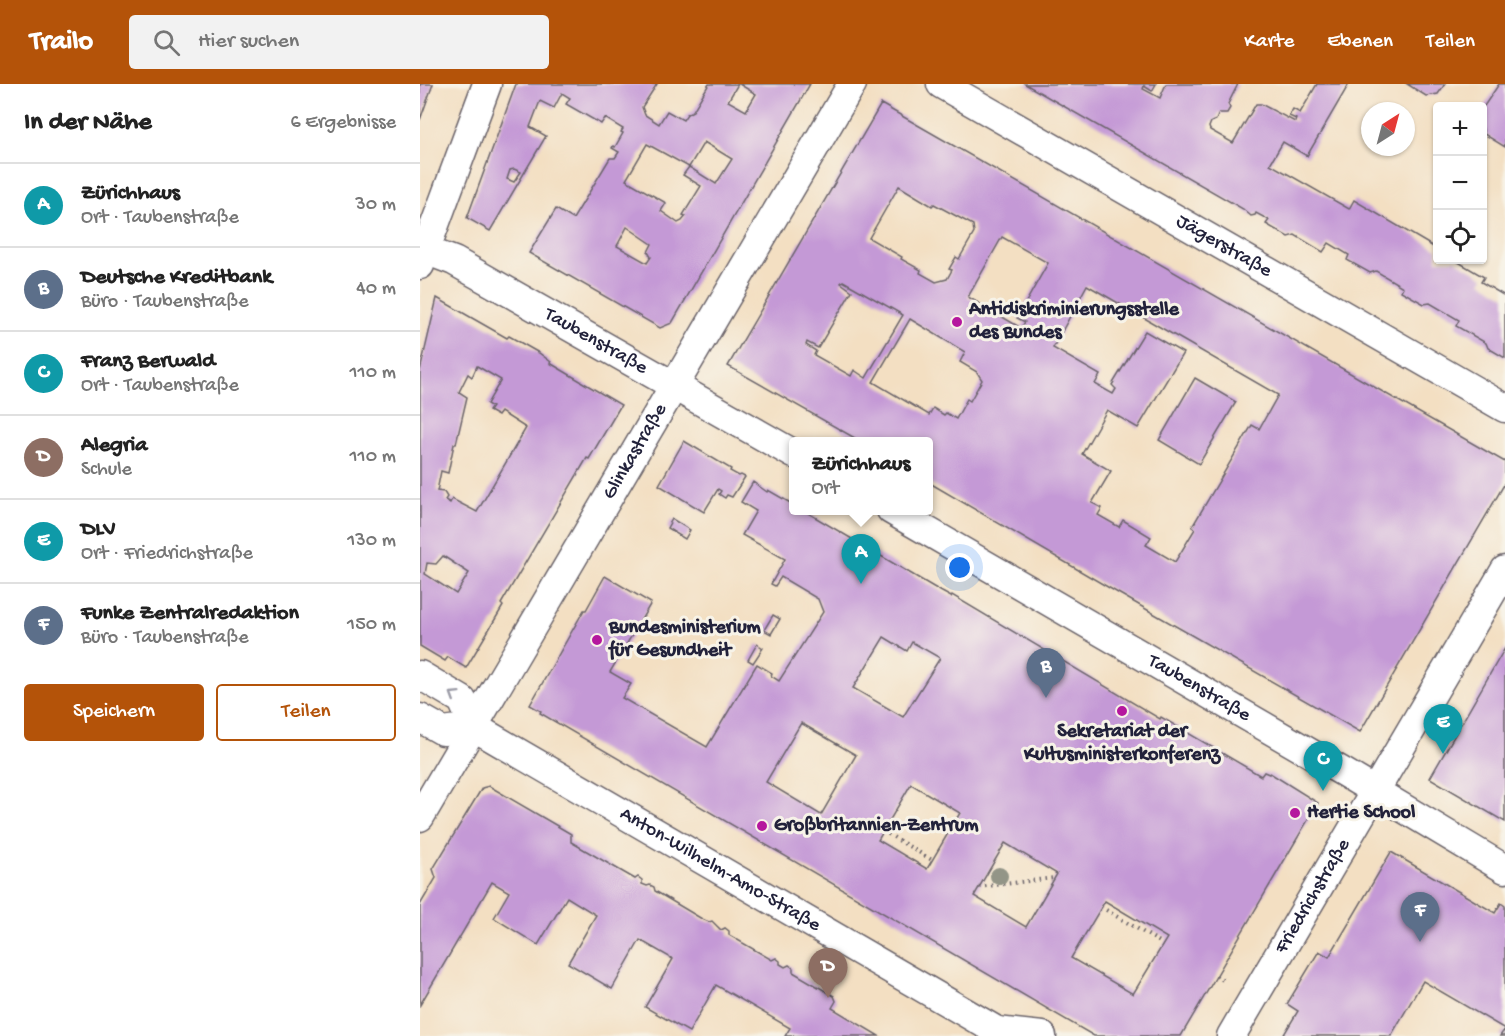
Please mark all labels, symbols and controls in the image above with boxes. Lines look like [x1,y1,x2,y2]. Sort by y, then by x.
search box [129,15,549,69]
text: Trailo [30,26,93,59]
icon: search [150,26,183,59]
text: Hier suchen [198,29,299,55]
text: Karte [1244,30,1294,55]
text: Ebenen [1327,30,1393,55]
text: Teilen [1426,30,1475,55]
north arrow [1361,102,1415,156]
map controls [1433,102,1487,264]
button: + [1433,102,1487,156]
text: In der Nähe [24,108,152,139]
text: 6 Ergebnisse [290,112,396,135]
button: − [1433,156,1487,210]
text: Zürichhaus [81,181,180,207]
text: A [38,194,49,217]
text: 30 m [355,194,396,217]
text: Ort · Taubenstraße [81,207,239,230]
street label: Jägerstraße [1172,210,1276,283]
button: locate [1433,210,1487,264]
text: Deutsche Kreditbank [81,265,272,291]
text: B [38,278,49,301]
text: 40 m [356,278,396,301]
text: Büro · Taubenstraße [81,291,249,314]
place label: Antidiskriminierungsstelle des Bundes [968,299,1180,345]
street label: Taubenstraße [539,303,652,380]
marker: Antidiskriminierungsstelle des Bundes [950,315,964,329]
text: Franz Berwald [81,349,215,375]
text: C [38,362,49,385]
text: 110 m [350,362,396,385]
text: Ort · Taubenstraße [81,375,239,398]
street label: Glinkastraße [598,399,673,504]
text: Alegria [81,433,147,459]
popup [789,437,933,515]
text: D [37,446,50,469]
text: 110 m [350,446,396,469]
text: Zürichhaus [812,452,910,478]
text: Schule [81,459,132,482]
text: Ort [812,478,839,501]
text: DLV [81,517,116,543]
text: E [37,530,50,553]
text: 130 m [347,530,396,553]
pin: A [842,534,880,584]
text: Ort · Friedrichstraße [81,543,253,566]
your location [945,553,974,582]
text: Funke Zentralredaktion [81,601,299,627]
text: F [38,614,49,637]
text: 150 m [347,614,396,637]
place label: Bundesministerium für Gesundheit [608,617,762,663]
text: Büro · Taubenstraße [81,627,249,650]
marker: Bundesministerium für Gesundheit [590,633,604,647]
pin: B [1026,648,1066,698]
street label: Taubenstraße [1143,649,1255,728]
button: Speichern [24,684,204,741]
button: Teilen [216,684,396,741]
one-way arrow [450,691,460,703]
marker: Sekretariat der Kultusministerkonferenz [1115,704,1129,718]
pin: E [1424,704,1462,754]
place label: Sekretariat der Kultusministerkonferenz [1023,721,1221,767]
pin: C [1304,742,1342,791]
place label: Hertie School [1307,802,1416,825]
street label: Anton-Wilhelm-Amo-Straße [616,803,825,938]
marker: Hertie School [1288,806,1302,820]
place label: Großbritannien-Zentrum [774,815,979,838]
marker: Großbritannien-Zentrum [755,819,769,833]
street label: Friedrichstraße [1270,834,1356,959]
pin: F [1400,892,1440,942]
pin: D [808,948,848,998]

